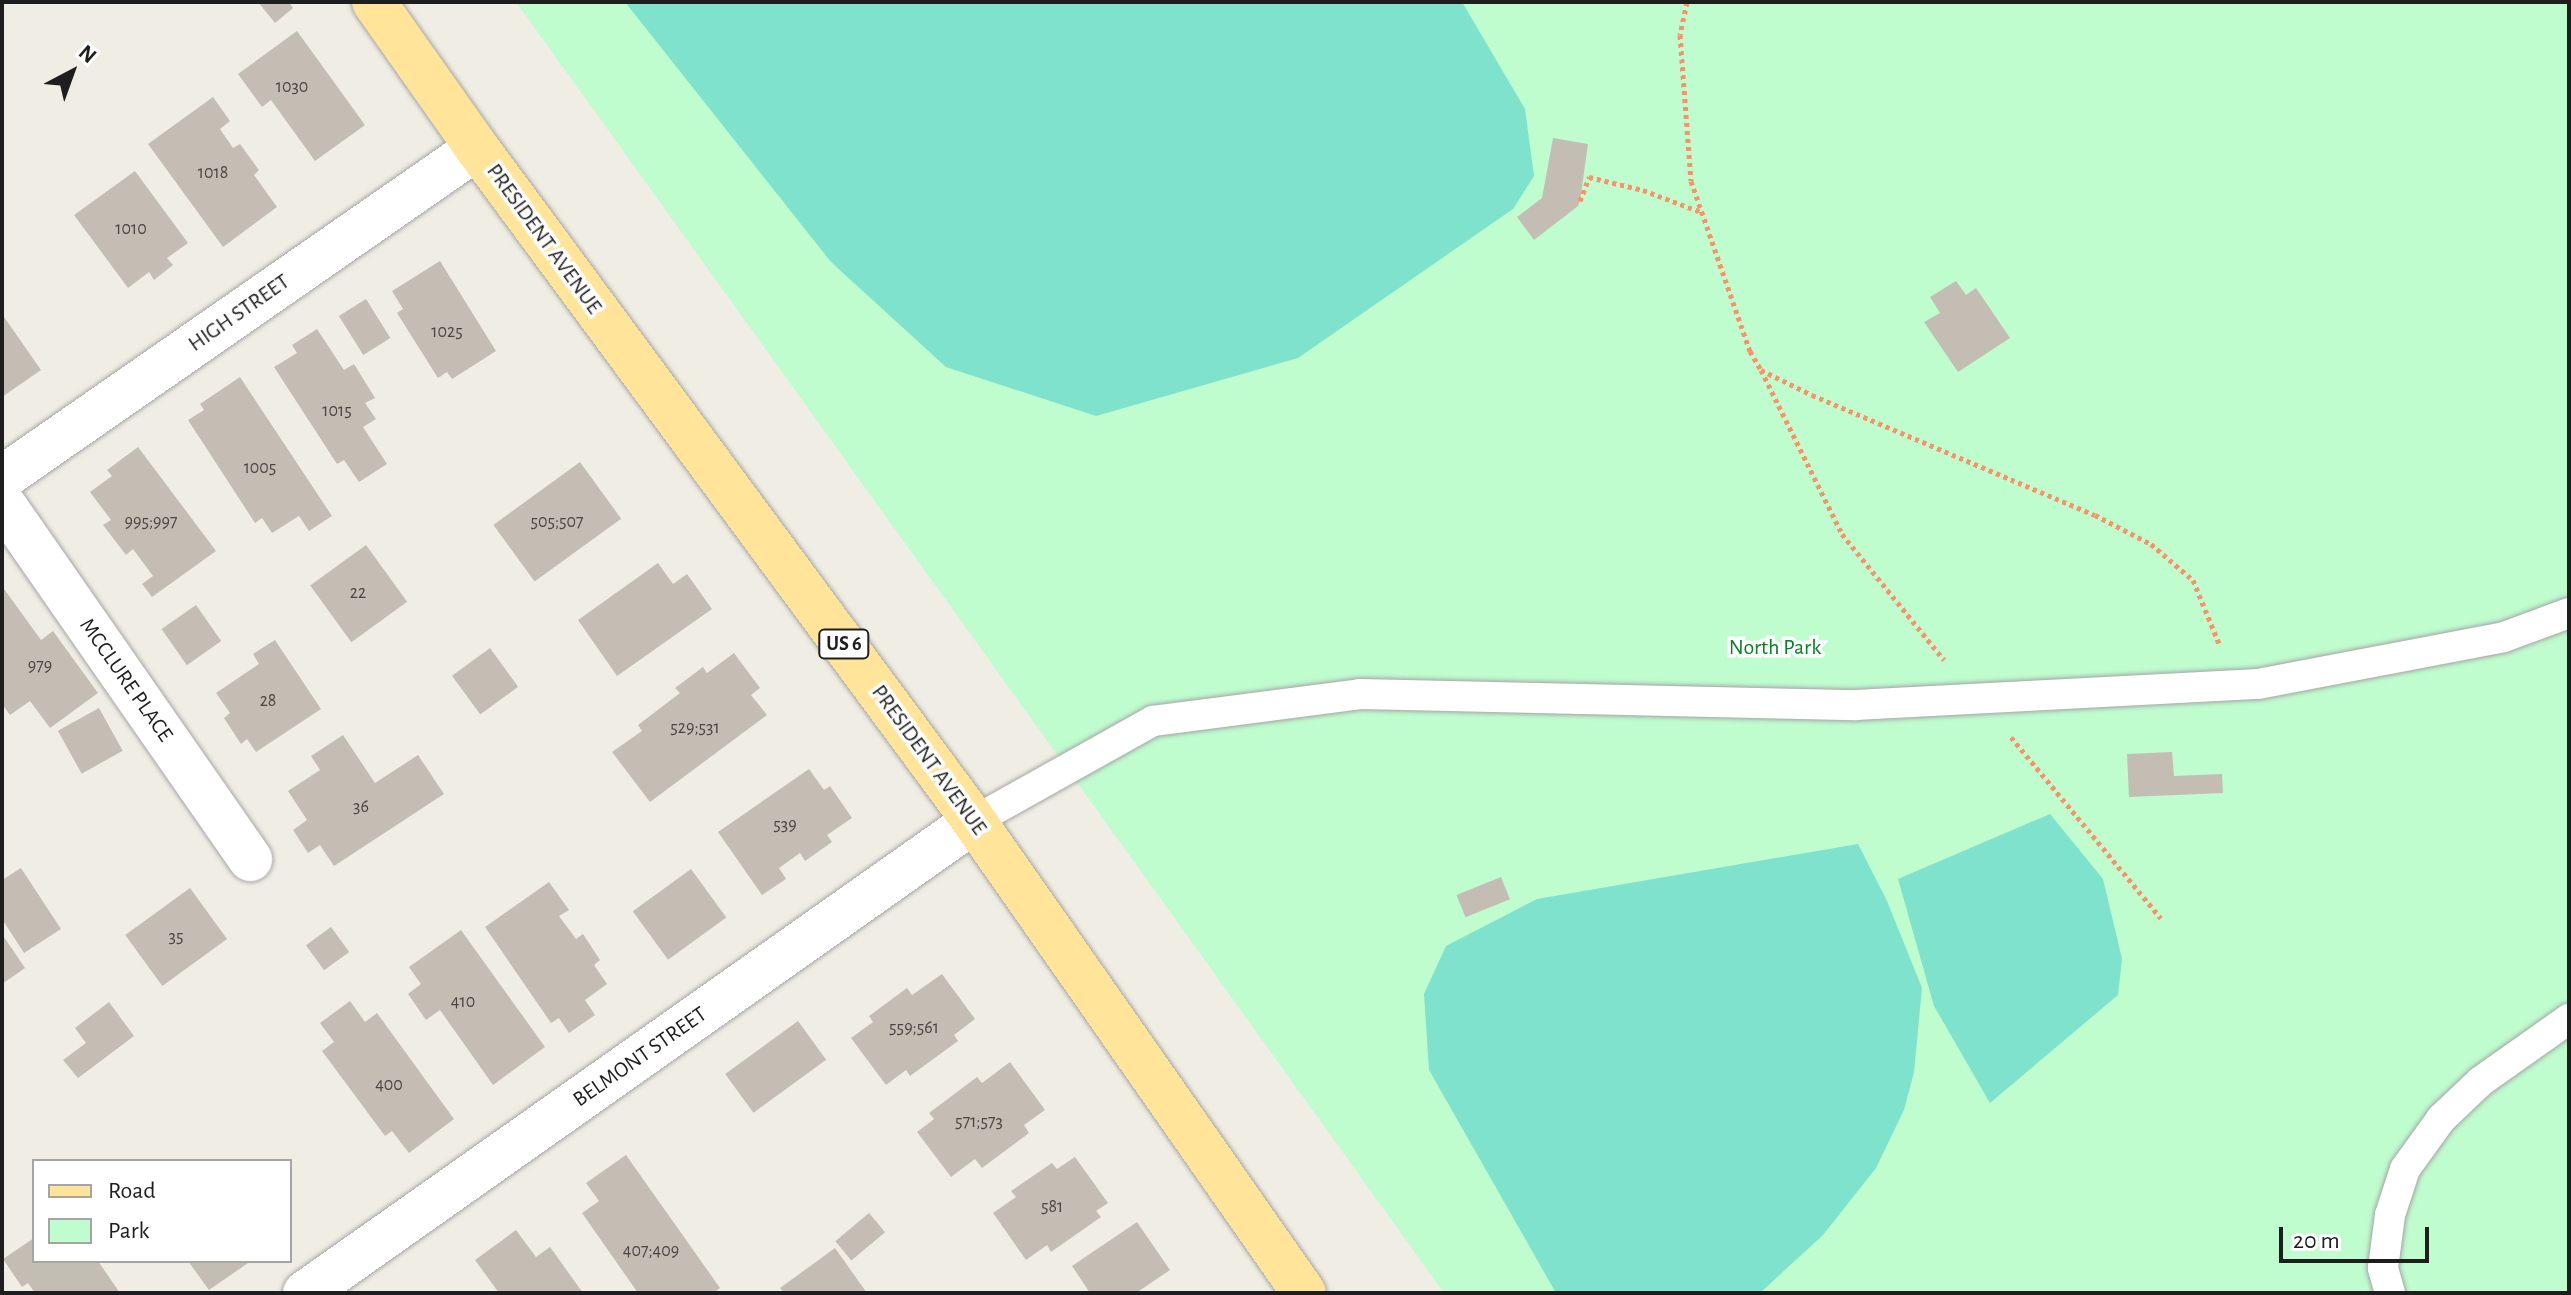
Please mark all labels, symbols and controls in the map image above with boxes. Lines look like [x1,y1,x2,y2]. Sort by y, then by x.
north arrow [32,32,112,112]
text: N [75,41,101,67]
house number: 1030 [276,76,308,98]
street label: PRESIDENT AVENUE [481,159,607,319]
house number: 1018 [198,162,228,184]
house number: 1010 [115,218,147,240]
street label: HIGH STREET [183,269,295,357]
house number: 1025 [431,321,463,343]
house number: 1015 [322,400,352,422]
house number: 1005 [244,457,276,479]
house number: 995;997 [125,511,177,533]
house number: 505;507 [530,511,584,533]
house number: 22 [350,582,366,604]
street label: MCCLURE PLACE [74,613,178,747]
road number: US 6 [818,628,870,660]
park label: North Park [1729,635,1821,661]
house number: 979 [28,655,52,677]
street label: PRESIDENT AVENUE [866,680,992,840]
house number: 28 [260,690,276,712]
house number: 529;531 [670,717,720,739]
house number: 36 [353,796,369,818]
house number: 539 [773,814,797,836]
house number: 35 [169,926,183,948]
house number: 410 [451,991,475,1013]
street label: BELMONT STREET [568,1001,712,1113]
house number: 559;561 [889,1017,939,1039]
house number: 400 [375,1074,403,1096]
house number: 571;573 [955,1111,1003,1133]
legend [32,1159,292,1263]
text: Road [108,1179,156,1203]
house number: 581 [1041,1196,1063,1218]
scale bar [2283,1211,2433,1261]
text: Park [108,1219,149,1243]
text: 20 m [2293,1229,2340,1253]
house number: 407;409 [623,1240,679,1262]

